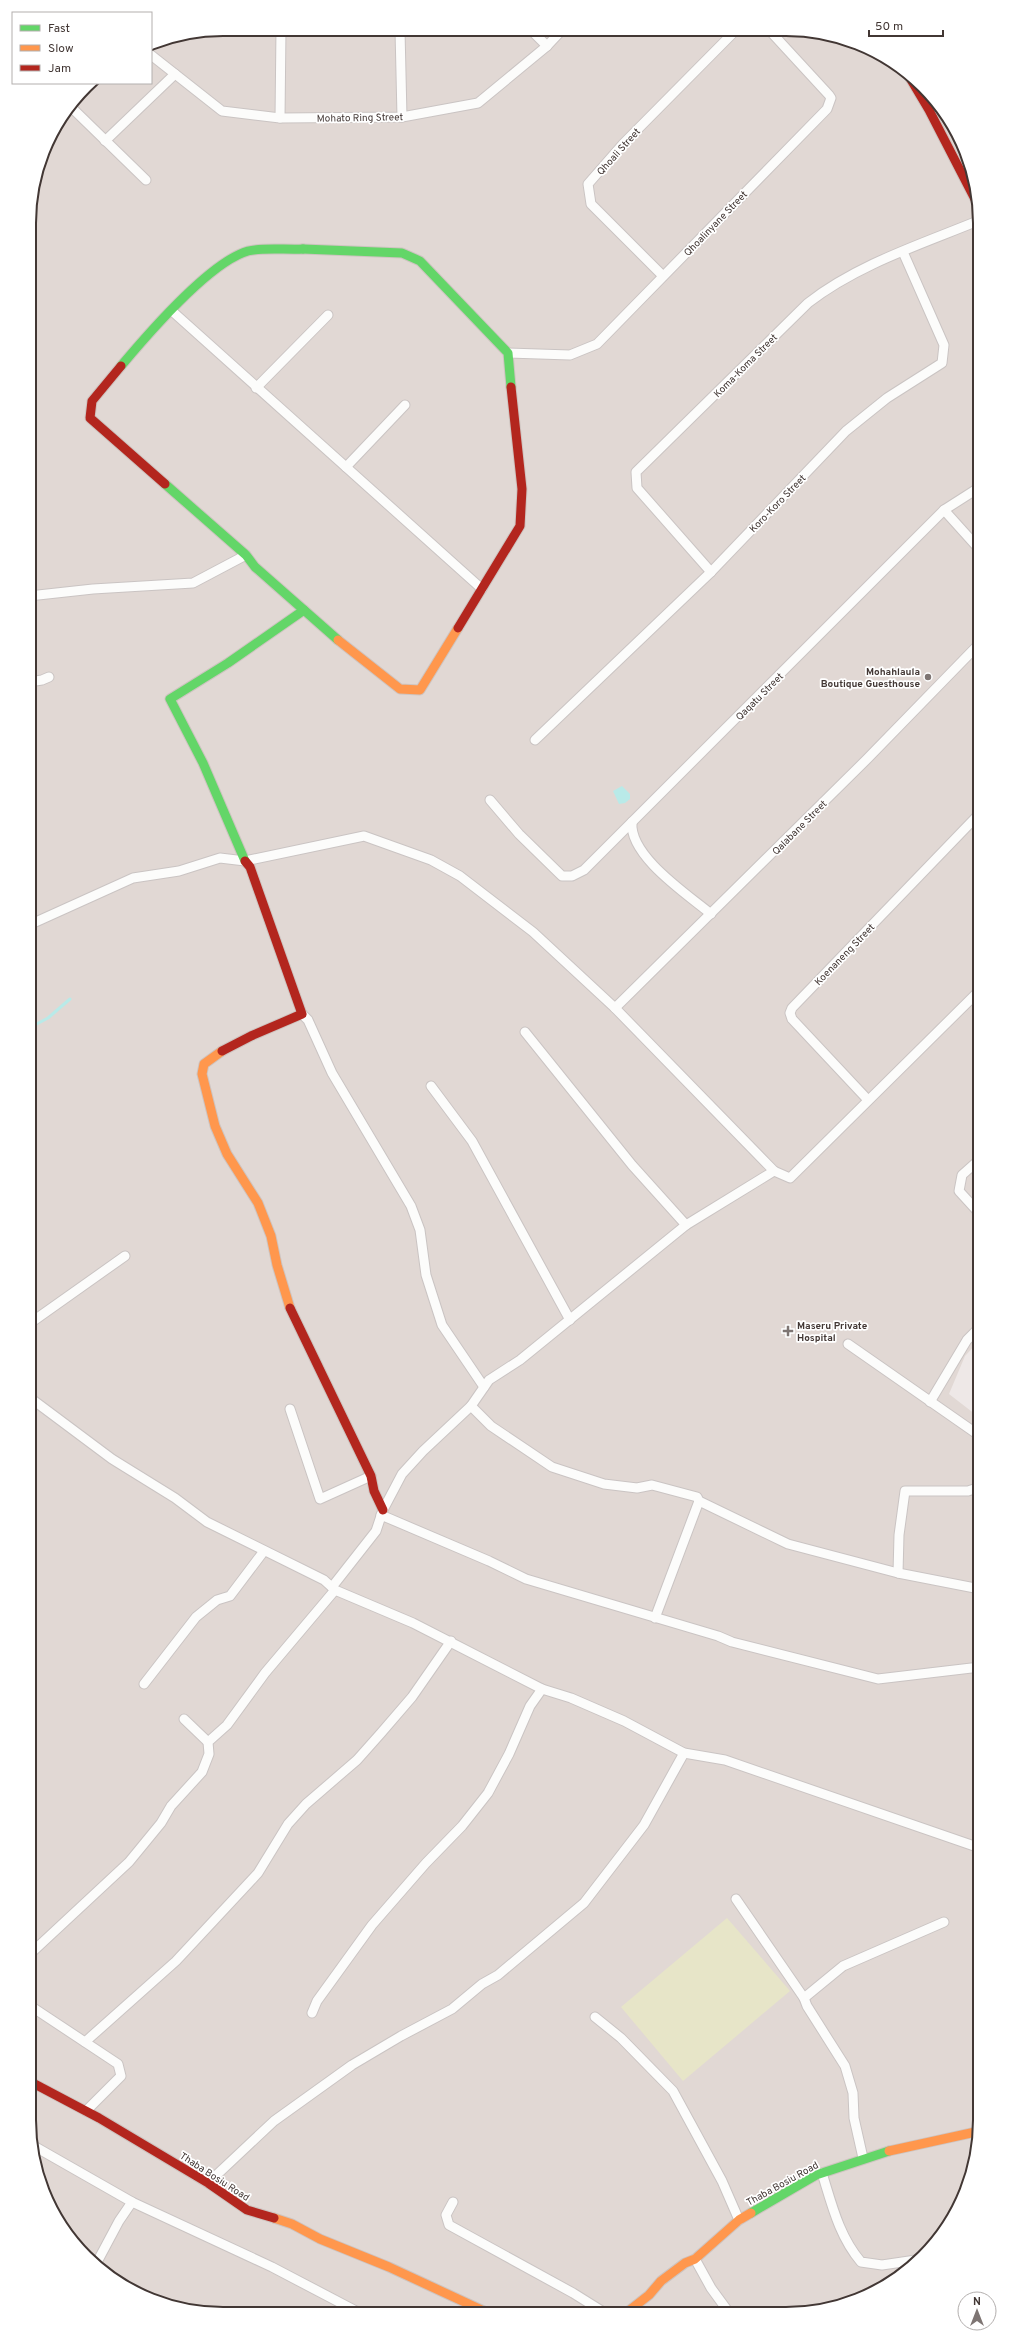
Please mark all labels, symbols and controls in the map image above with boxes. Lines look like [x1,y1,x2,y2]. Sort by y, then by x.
legend [12,12,152,84]
scale bar [869,12,943,38]
text: 50 m [875,19,903,35]
text: Fast [48,21,70,37]
text: Slow [48,41,74,57]
text: Jam [48,61,71,77]
street label: Mohato Ring Street [317,111,404,126]
street label: Qhoali Street [595,126,644,178]
street label: Qhoalinyane Street [681,188,751,260]
street label: Koma-Koma Street [711,331,781,401]
street label: Koro-Koro Street [747,472,809,536]
place label: Mohahlaula Boutique Guesthouse [821,666,920,691]
street label: Qaqatu Street [733,670,787,724]
marker: Mohahlaula Boutique Guesthouse [923,672,933,682]
street label: Qalabane Street [770,798,830,858]
street label: Koenaneng Street [812,921,878,989]
place label: Maseru Private Hospital [797,1320,868,1345]
marker: Maseru Private Hospital [782,1325,794,1337]
street label: Thaba Bosiu Road [177,2150,252,2205]
street label: Thaba Bosiu Road [744,2159,821,2210]
north arrow [957,2291,997,2331]
text: N [973,2295,981,2309]

